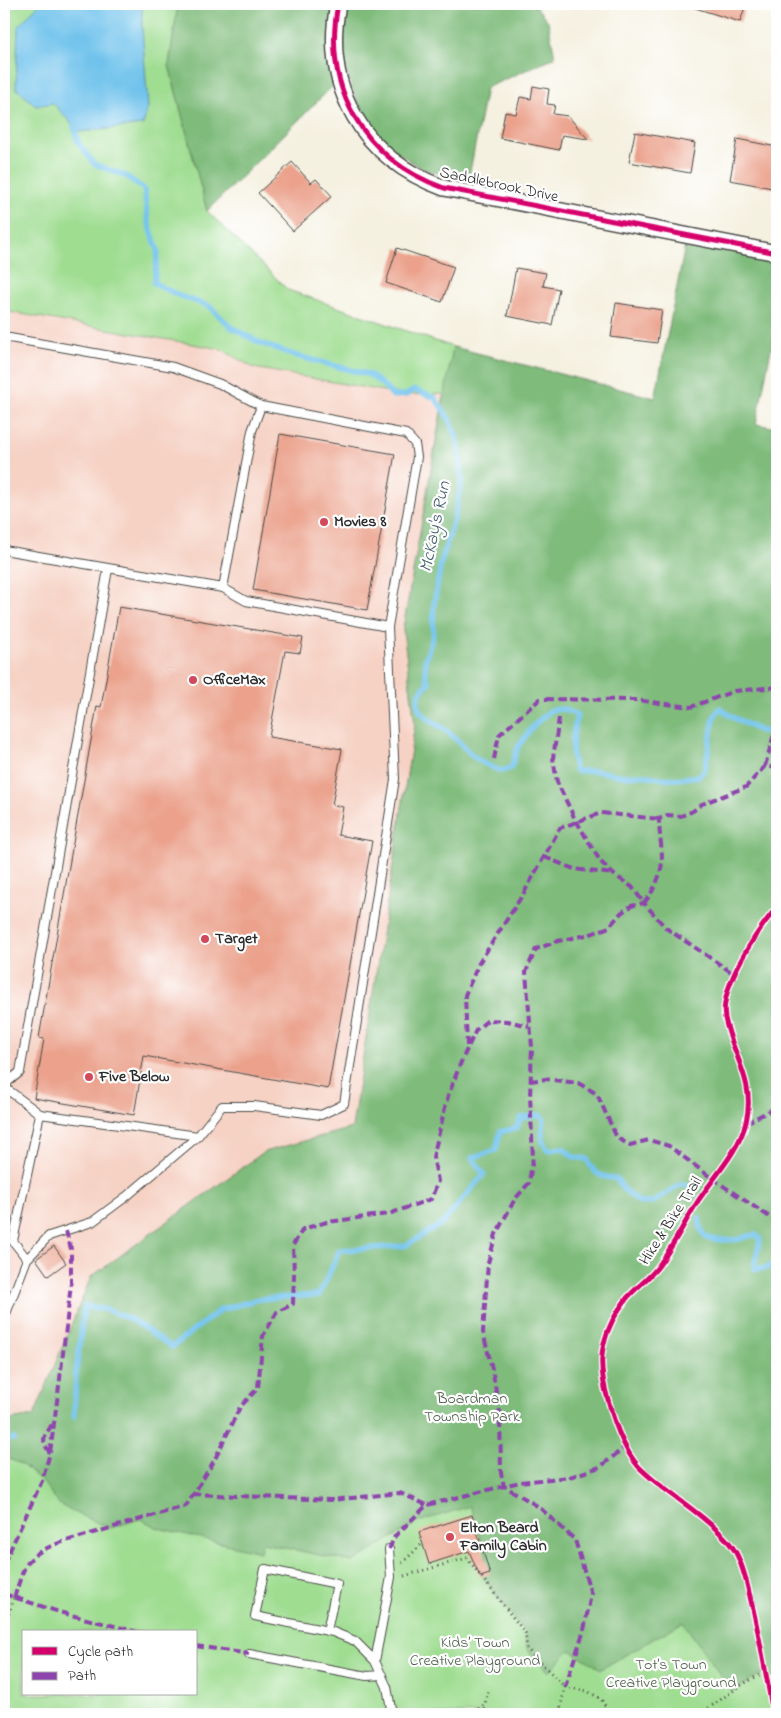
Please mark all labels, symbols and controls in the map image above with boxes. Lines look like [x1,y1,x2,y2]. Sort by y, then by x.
street label: Saddlebrook Drive [437,161,561,209]
water label: McKay's Run [414,478,459,575]
place label: Movies 8 [334,510,386,534]
marker: Movies 8 [318,516,330,528]
place label: OfficeMax [203,668,266,692]
marker: OfficeMax [187,674,199,686]
place label: Target [215,927,258,952]
marker: Target [199,933,211,945]
place label: Five Below [98,1065,170,1089]
marker: Five Below [83,1071,95,1083]
street label: Hike & Bike Trail [633,1172,709,1270]
park label: Boardman Township Park [424,1387,521,1429]
place label: Elton Beard Family Cabin [459,1516,547,1559]
marker: Elton Beard Family Cabin [444,1531,456,1543]
legend [22,1630,198,1696]
park label: Kids’ Town Creative Playground [410,1631,540,1673]
text: Cycle path [68,1641,133,1664]
park label: Tot’s Town Creative Playground [606,1653,736,1695]
text: Path [68,1665,96,1687]

